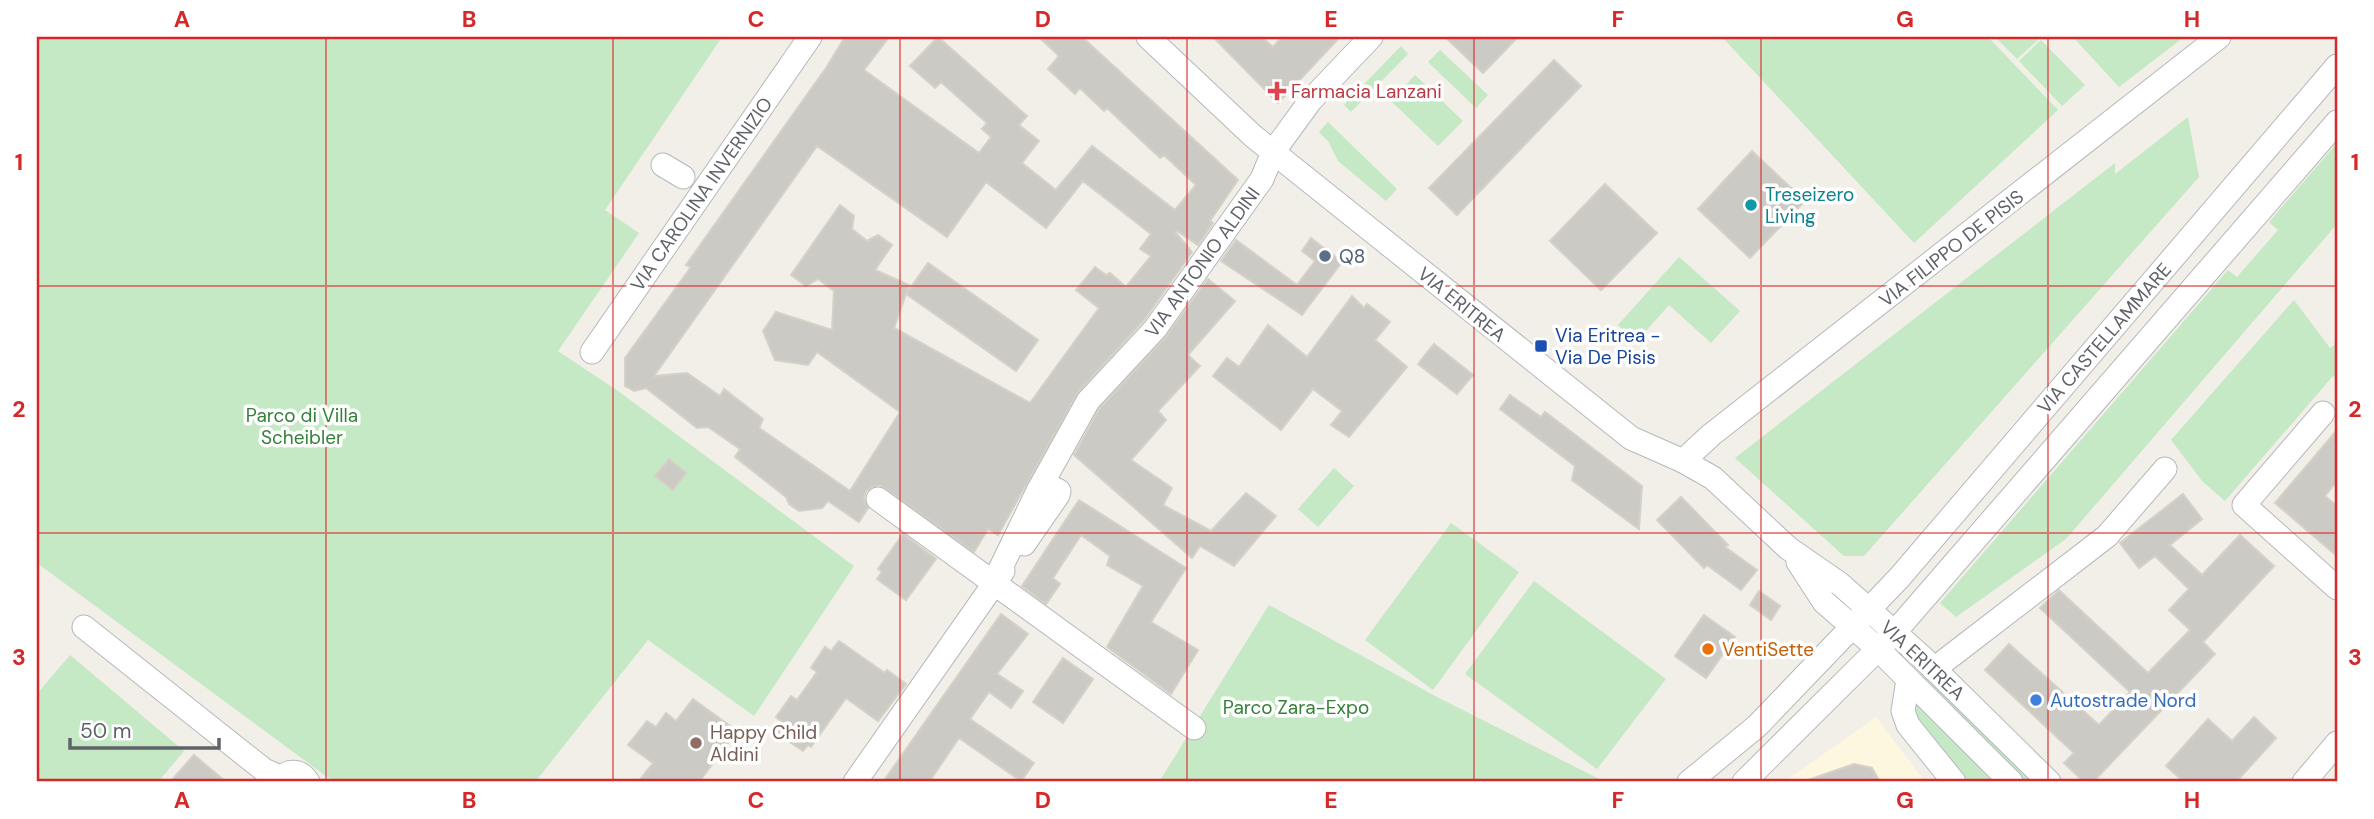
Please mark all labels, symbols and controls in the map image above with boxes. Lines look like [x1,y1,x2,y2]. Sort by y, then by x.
text: A [174,4,190,34]
text: B [462,4,476,34]
text: C [748,4,764,34]
text: D [1035,4,1051,34]
text: E [1324,4,1338,34]
text: F [1612,4,1625,34]
text: G [1896,4,1914,34]
text: H [2184,4,2200,34]
place label: Farmacia Lanzani [1291,79,1442,104]
marker: Farmacia Lanzani [1269,83,1285,99]
street label: VIA CAROLINA INVERNIZIO [625,92,778,296]
text: 1 [15,147,23,177]
text: 1 [2351,147,2359,177]
street label: VIA ANTONIO ALDINI [1139,182,1266,343]
place label: Treseizero Living [1765,182,1854,229]
street label: VIA FILIPPO DE PISIS [1874,184,2029,313]
marker: Treseizero Living [1743,197,1759,213]
place label: Q8 [1339,244,1365,269]
marker: Q8 [1317,248,1333,264]
street label: VIA CASTELLAMMARE [2032,258,2177,419]
street label: VIA ERITREA [1412,261,1511,348]
place label: Via Eritrea - Via De Pisis [1555,323,1661,370]
marker: Via Eritrea - Via De Pisis [1533,338,1549,354]
text: 2 [12,394,26,424]
text: 2 [2348,394,2362,424]
park label: Parco di Villa Scheibler [246,403,358,450]
street label: VIA ERITREA [1875,615,1970,706]
place label: VentiSette [1722,637,1814,662]
marker: VentiSette [1700,641,1716,657]
text: 3 [12,642,26,672]
text: 3 [2348,642,2362,672]
place label: Autostrade Nord [2050,688,2196,713]
marker: Autostrade Nord [2028,692,2044,708]
park label: Parco Zara-Expo [1223,695,1369,720]
scale bar [70,707,219,751]
text: 50 m [80,717,131,745]
place label: Happy Child Aldini [710,720,817,767]
marker: Happy Child Aldini [688,735,704,751]
text: A [174,785,190,815]
text: B [462,785,476,815]
text: C [748,785,764,815]
text: D [1035,785,1051,815]
text: E [1324,785,1338,815]
text: F [1612,785,1625,815]
text: G [1896,785,1914,815]
text: H [2184,785,2200,815]

